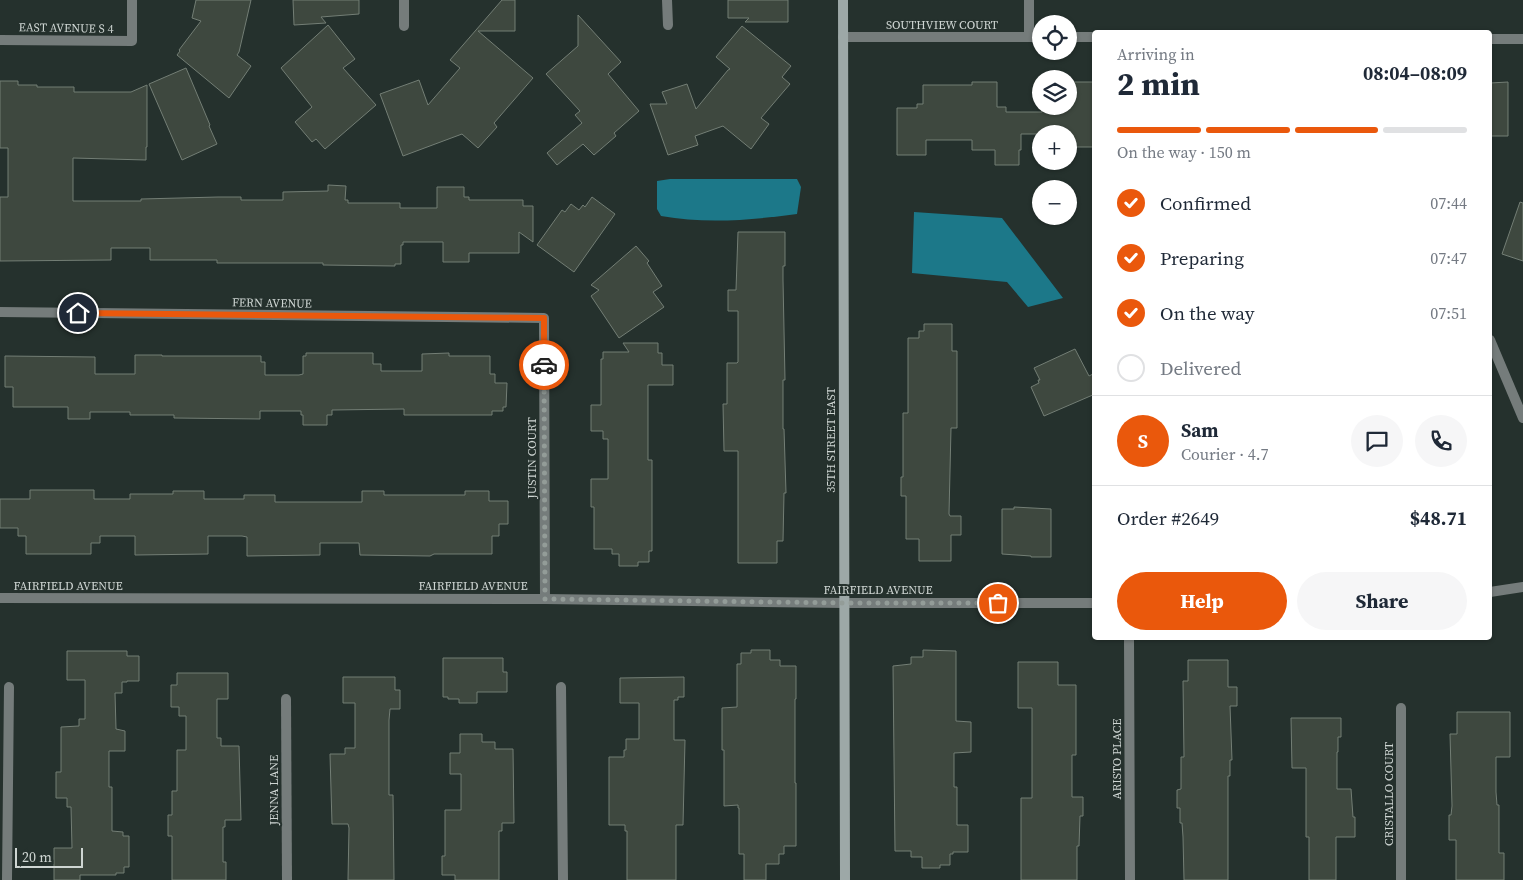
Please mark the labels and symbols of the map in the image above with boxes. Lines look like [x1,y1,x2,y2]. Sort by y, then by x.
street label: SOUTHVIEW COURT [886,17,999,33]
street label: EAST AVENUE S 4 [18,19,114,37]
pin [57,292,99,334]
street label: FERN AVENUE [232,294,312,312]
courier [519,340,569,390]
street label: 35TH STREET EAST [823,387,839,493]
street label: JUSTIN COURT [524,417,540,500]
street label: FAIRFIELD AVENUE [13,578,123,594]
street label: FAIRFIELD AVENUE [418,578,528,594]
street label: FAIRFIELD AVENUE [823,582,933,598]
pin [977,582,1019,624]
street label: ARISTO PLACE [1109,719,1125,799]
street label: CRISTALLO COURT [1381,741,1397,846]
street label: JENNA LANE [266,755,282,826]
scale bar [15,845,82,868]

